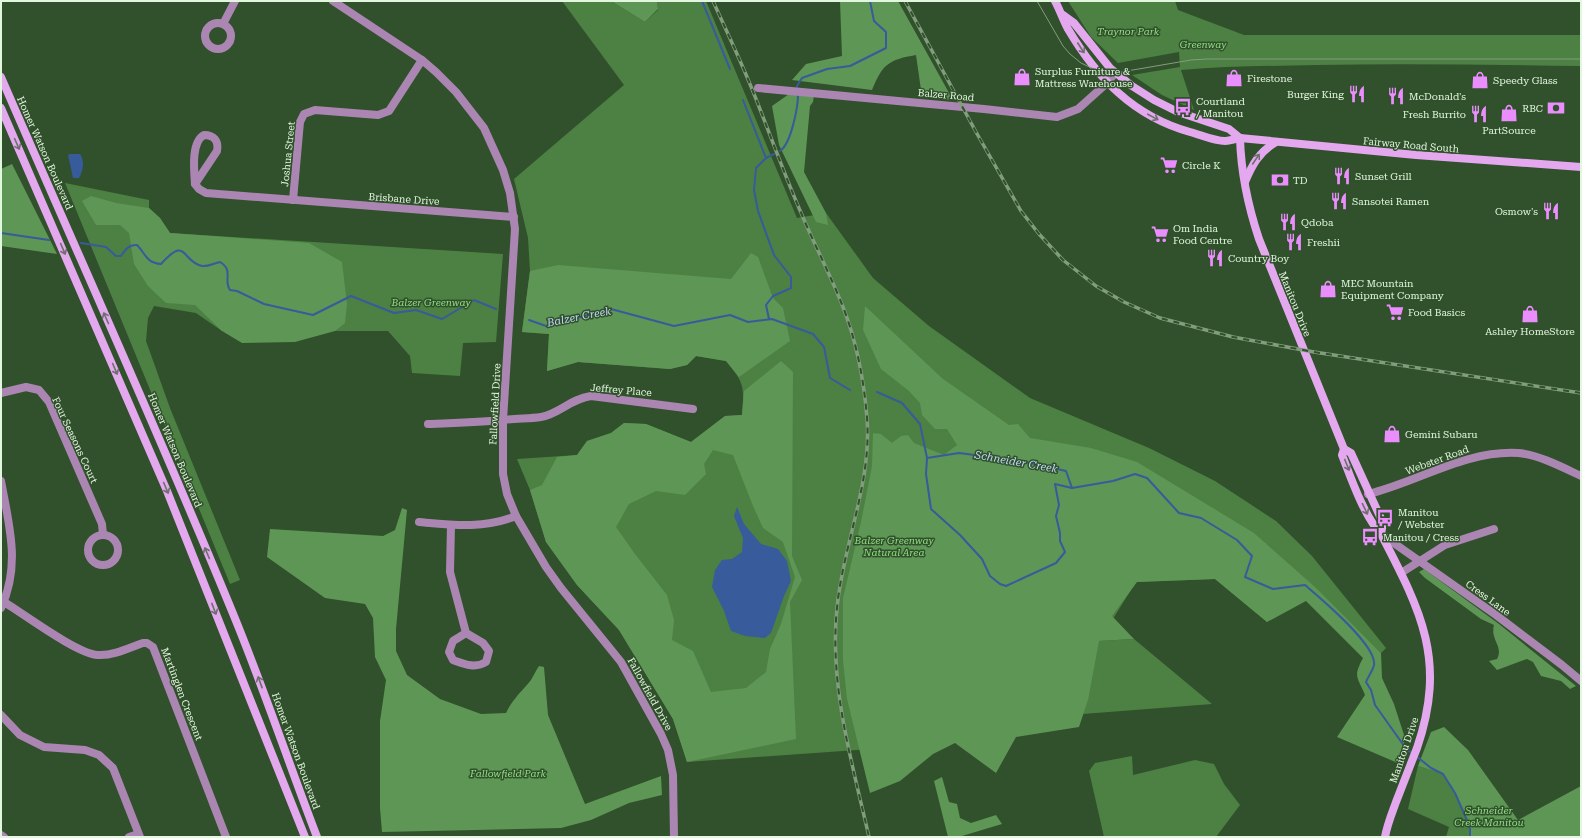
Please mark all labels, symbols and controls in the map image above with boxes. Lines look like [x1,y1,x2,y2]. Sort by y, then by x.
park label: Traynor Park [1097,26,1160,37]
park label: Greenway [1180,39,1227,50]
one-way arrow [1077,43,1085,54]
place label: Surplus Furniture & Mattress Warehouse [1035,66,1133,89]
shop icon: Surplus Furniture & Mattress Warehouse [1012,67,1032,87]
shop icon: Firestone [1224,68,1244,88]
shop icon: Speedy Glass [1470,70,1490,90]
place label: Firestone [1247,73,1293,84]
place label: Speedy Glass [1493,75,1558,86]
restaurant icon: Burger King [1347,84,1367,104]
restaurant icon: McDonald's [1386,86,1406,106]
street label: Balzer Road [917,87,975,103]
place label: Burger King [1287,89,1344,100]
place label: McDonald's [1409,91,1466,102]
street label: Homer Watson Boulevard [15,94,75,212]
place label: Courtland / Manitou [1195,96,1246,119]
bus stop icon: Courtland / Manitou [1173,97,1193,117]
bank icon: RBC [1546,98,1566,118]
shop icon: PartSource [1499,103,1519,123]
place label: RBC [1522,103,1543,114]
restaurant icon: Fresh Burrito [1469,104,1489,124]
place label: Fresh Burrito [1403,109,1466,120]
one-way arrow [1147,113,1159,121]
street label: Joshua Street [279,121,297,187]
place label: PartSource [1482,125,1536,136]
street label: Fairway Road South [1363,135,1460,155]
one-way arrow [14,137,21,149]
one-way arrow [1252,154,1260,165]
supermarket icon: Circle K [1159,155,1179,175]
place label: Circle K [1182,160,1221,171]
restaurant icon: Sunset Grill [1332,166,1352,186]
bank icon: TD [1270,170,1290,190]
place label: Sunset Grill [1355,171,1412,182]
place label: TD [1293,175,1308,186]
street label: Brisbane Drive [368,191,440,207]
restaurant icon: Sansotei Ramen [1329,191,1349,211]
place label: Sansotei Ramen [1352,196,1430,207]
restaurant icon: Osmow's [1541,201,1561,221]
place label: Osmow's [1495,206,1538,217]
restaurant icon: Qdoba [1278,212,1298,232]
place label: Qdoba [1301,217,1334,228]
place label: Om India Food Centre [1173,223,1233,246]
supermarket icon: Om India Food Centre [1150,224,1170,244]
restaurant icon: Freshii [1284,232,1304,252]
place label: Freshii [1307,237,1340,248]
one-way arrow [60,243,67,255]
restaurant icon: Country Boy [1205,248,1225,268]
place label: Country Boy [1228,253,1289,264]
street label: Manitou Drive [1277,270,1313,339]
place label: MEC Mountain Equipment Company [1341,278,1444,301]
shop icon: MEC Mountain Equipment Company [1318,279,1338,299]
park label: Balzer Greenway [390,297,471,308]
supermarket icon: Food Basics [1385,302,1405,322]
water label: Balzer Creek [545,304,612,330]
shop icon: Ashley HomeStore [1520,304,1540,324]
place label: Food Basics [1408,307,1465,318]
one-way arrow [102,312,109,324]
place label: Ashley HomeStore [1485,326,1575,337]
one-way arrow [111,362,119,374]
street label: Fallowfield Drive [487,362,503,445]
street label: Jeffrey Place [590,382,653,398]
street label: Homer Watson Boulevard [146,391,204,509]
street label: Four Seasons Court [50,395,100,485]
shop icon: Gemini Subaru [1382,424,1402,444]
place label: Gemini Subaru [1405,429,1478,440]
street label: Webster Road [1404,443,1471,477]
water label: Schneider Creek [972,448,1059,476]
one-way arrow [1343,459,1351,471]
one-way arrow [163,482,170,494]
one-way arrow [1362,503,1369,515]
place label: Manitou / Webster [1397,507,1444,530]
bus stop icon: Manitou / Webster [1375,508,1395,528]
bus stop icon: Manitou / Cress [1360,527,1380,547]
place label: Manitou / Cress [1383,532,1459,543]
park label: Balzer Greenway Natural Area [853,535,934,558]
one-way arrow [203,547,211,559]
street label: Cress Lane [1464,578,1513,618]
one-way arrow [211,603,219,615]
street label: Martinglen Crescent [159,646,205,742]
street label: Fallowfield Drive [625,656,675,733]
one-way arrow [256,677,264,689]
street label: Homer Watson Boulevard [270,691,322,811]
street label: Manitou Drive [1388,715,1421,784]
park label: Fallowfield Park [469,768,547,779]
park label: Schneider Creek Manitou [1454,805,1524,828]

